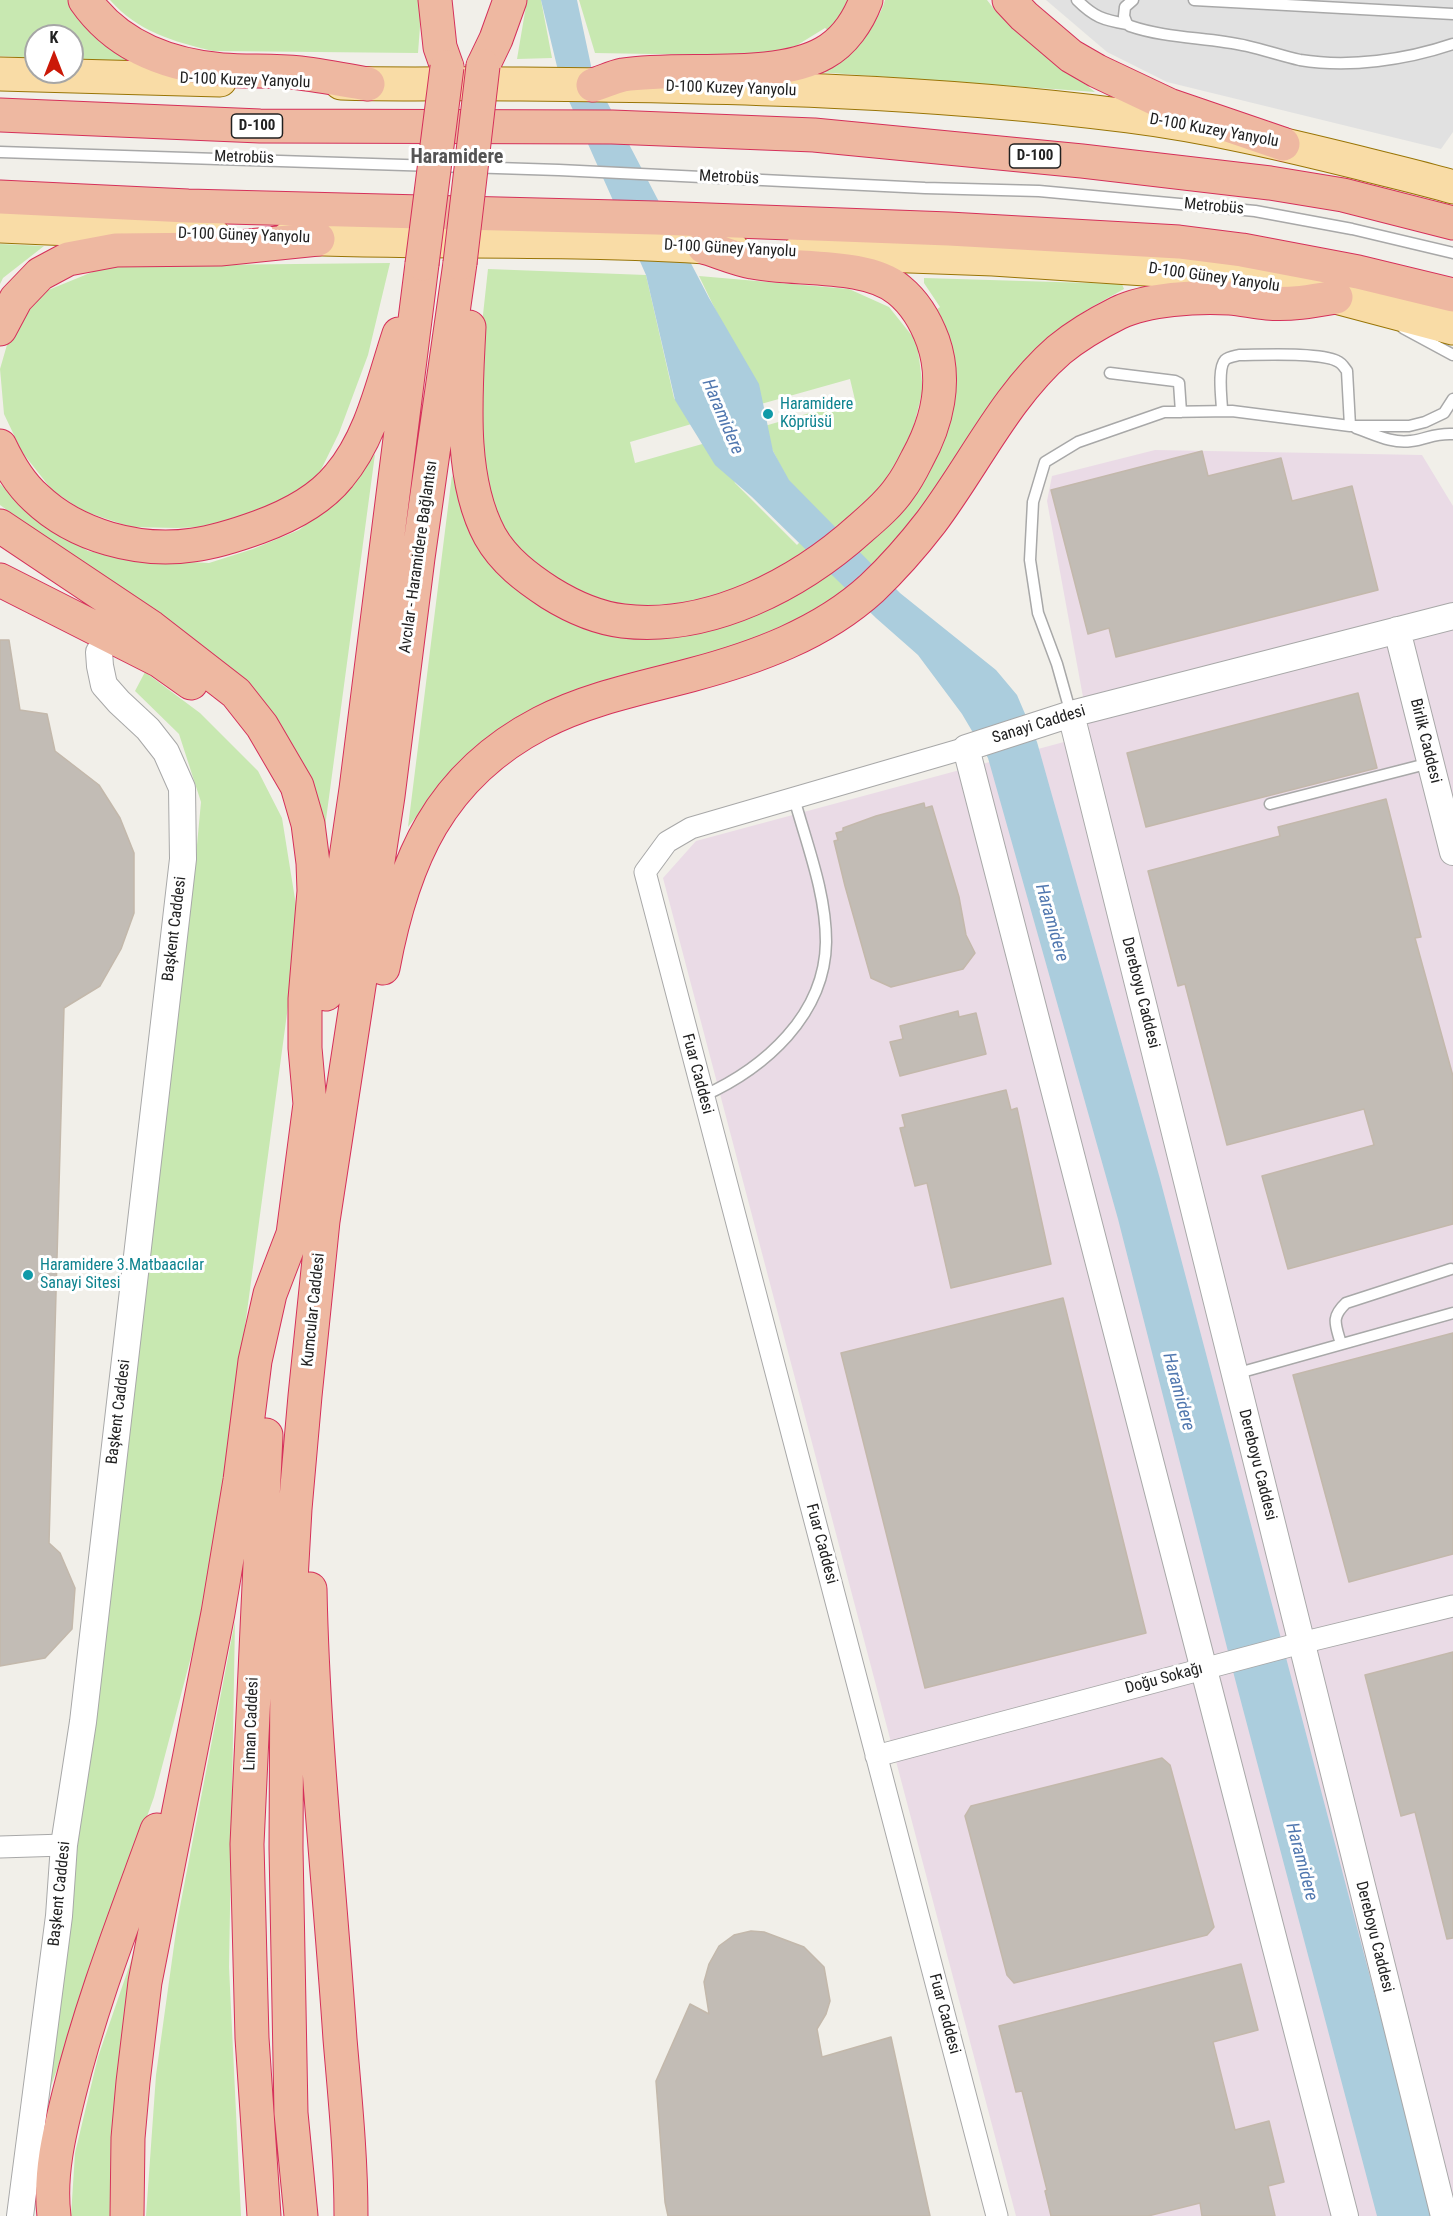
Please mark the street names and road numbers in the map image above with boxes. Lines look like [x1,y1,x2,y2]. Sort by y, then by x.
street label: D-100 Kuzey Yanyolu [179,69,311,93]
street label: D-100 Kuzey Yanyolu [665,77,797,101]
street label: D-100 Kuzey Yanyolu [1148,110,1280,152]
road number: D-100 [232,114,282,138]
road number: D-100 [1010,144,1060,168]
street label: Metrobüs [214,147,274,169]
street label: Metrobüs [699,167,759,189]
street label: Metrobüs [1183,195,1245,219]
street label: D-100 Güney Yanyolu [178,224,310,248]
street label: D-100 Güney Yanyolu [663,236,797,262]
street label: D-100 Güney Yanyolu [1147,259,1281,297]
street label: Avcılar - Haramidere Bağlantısı [396,460,442,654]
street label: Birlik Caddesi [1405,697,1445,785]
street label: Sanayi Caddesi [990,702,1088,748]
street label: Başkent Caddesi [159,875,191,983]
street label: Dereboyu Caddesi [1117,935,1163,1051]
street label: Fuar Caddesi [677,1032,717,1116]
street label: Kumcular Caddesi [298,1252,330,1368]
street label: Başkent Caddesi [103,1358,135,1466]
street label: Dereboyu Caddesi [1234,1407,1280,1523]
street label: Fuar Caddesi [801,1502,841,1586]
street label: Doğu Sokağı [1123,1659,1205,1699]
street label: Liman Caddesi [241,1677,263,1771]
street label: Başkent Caddesi [45,1841,75,1947]
street label: Dereboyu Caddesi [1351,1879,1397,1995]
street label: Fuar Caddesi [924,1972,964,2056]

